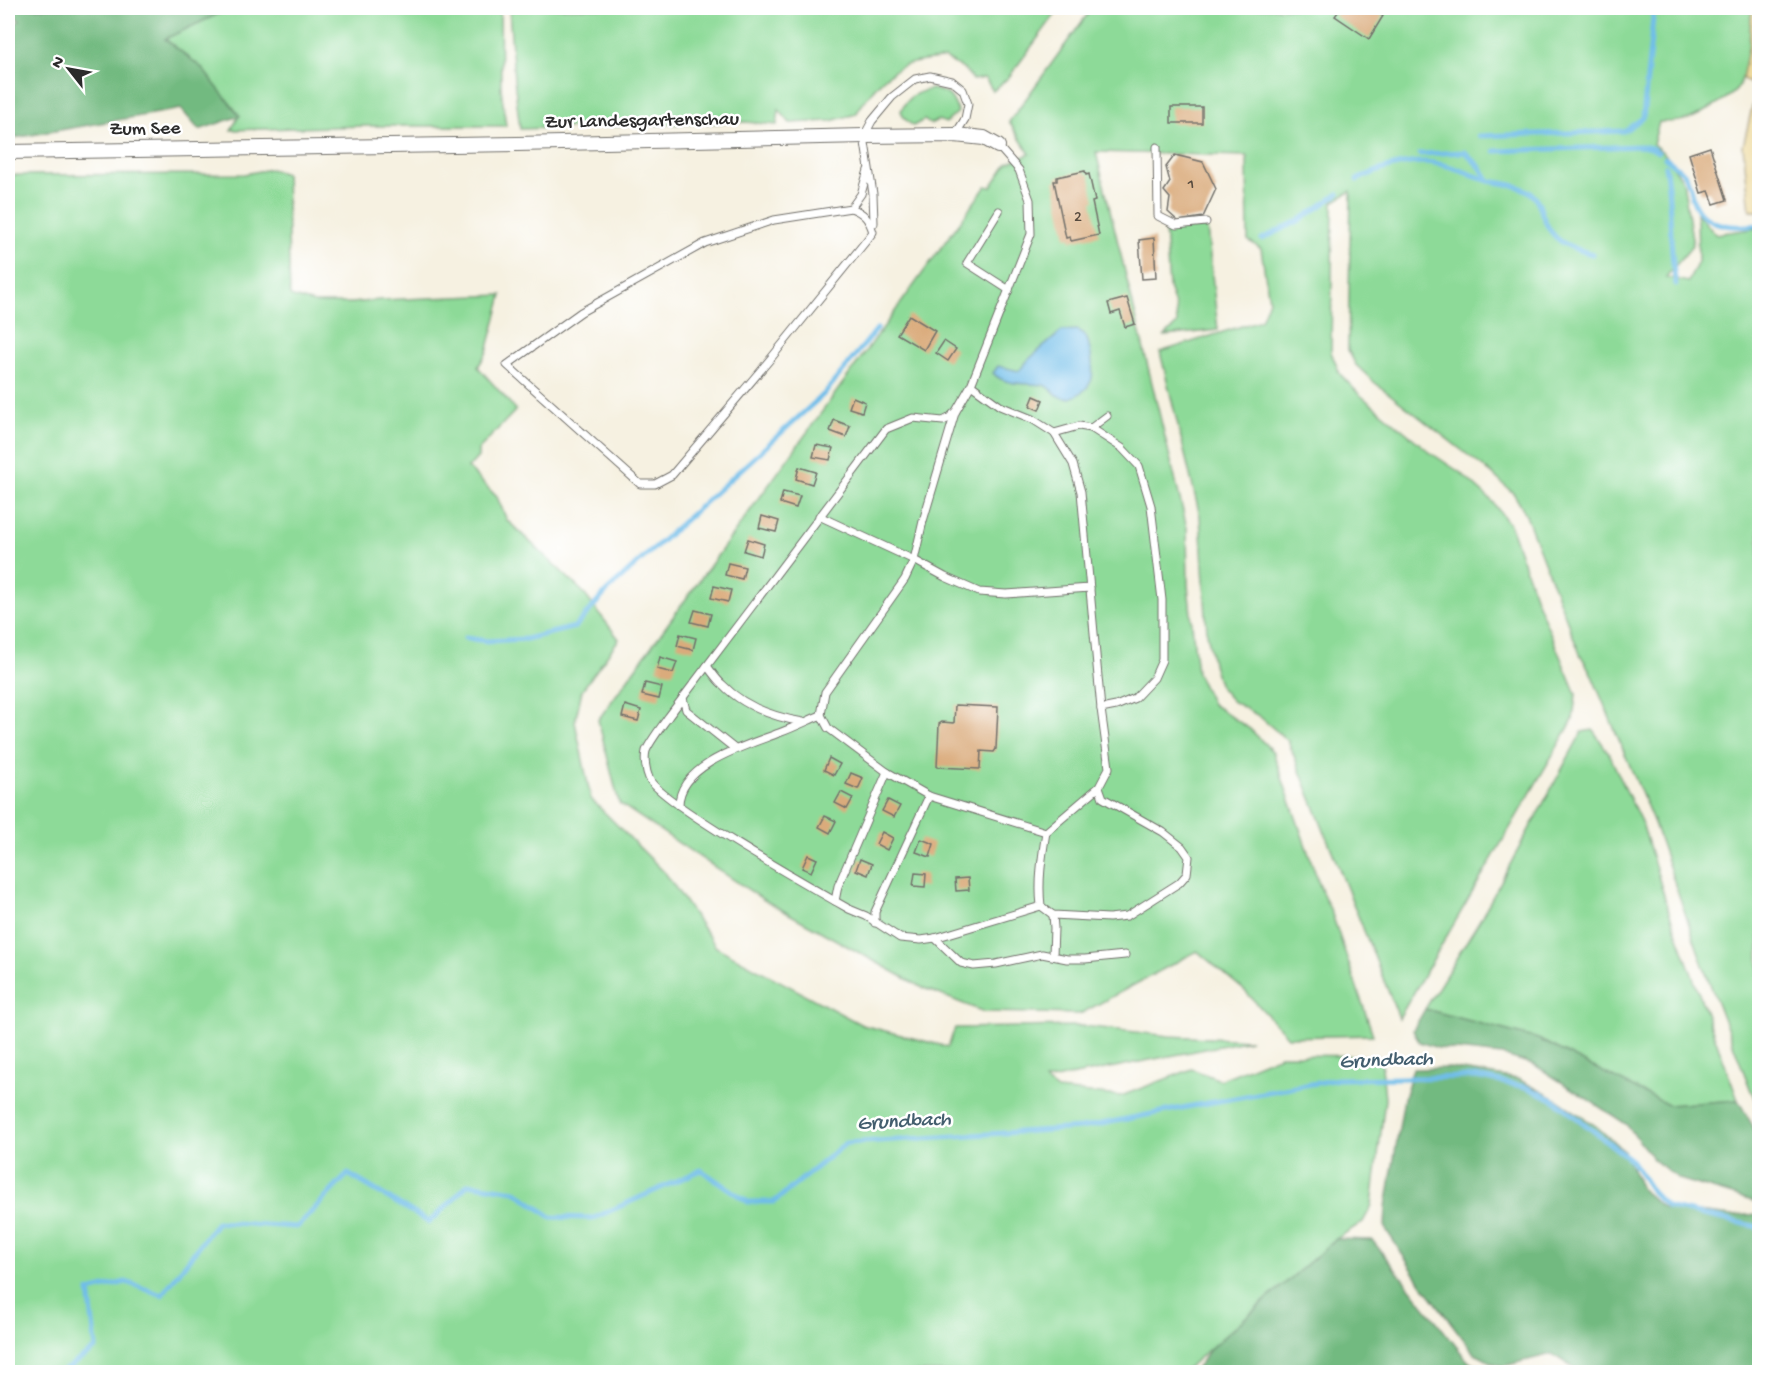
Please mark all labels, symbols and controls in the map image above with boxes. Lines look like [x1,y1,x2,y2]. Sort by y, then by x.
north arrow [39,39,99,99]
text: N [48,53,70,72]
street label: Zur Landesgartenschau [545,109,740,135]
street label: Zum See [109,118,181,142]
house number: 1 [1187,176,1194,195]
house number: 2 [1074,209,1082,228]
water label: Grundbach [1339,1048,1434,1076]
water label: Grundbach [856,1108,952,1138]

